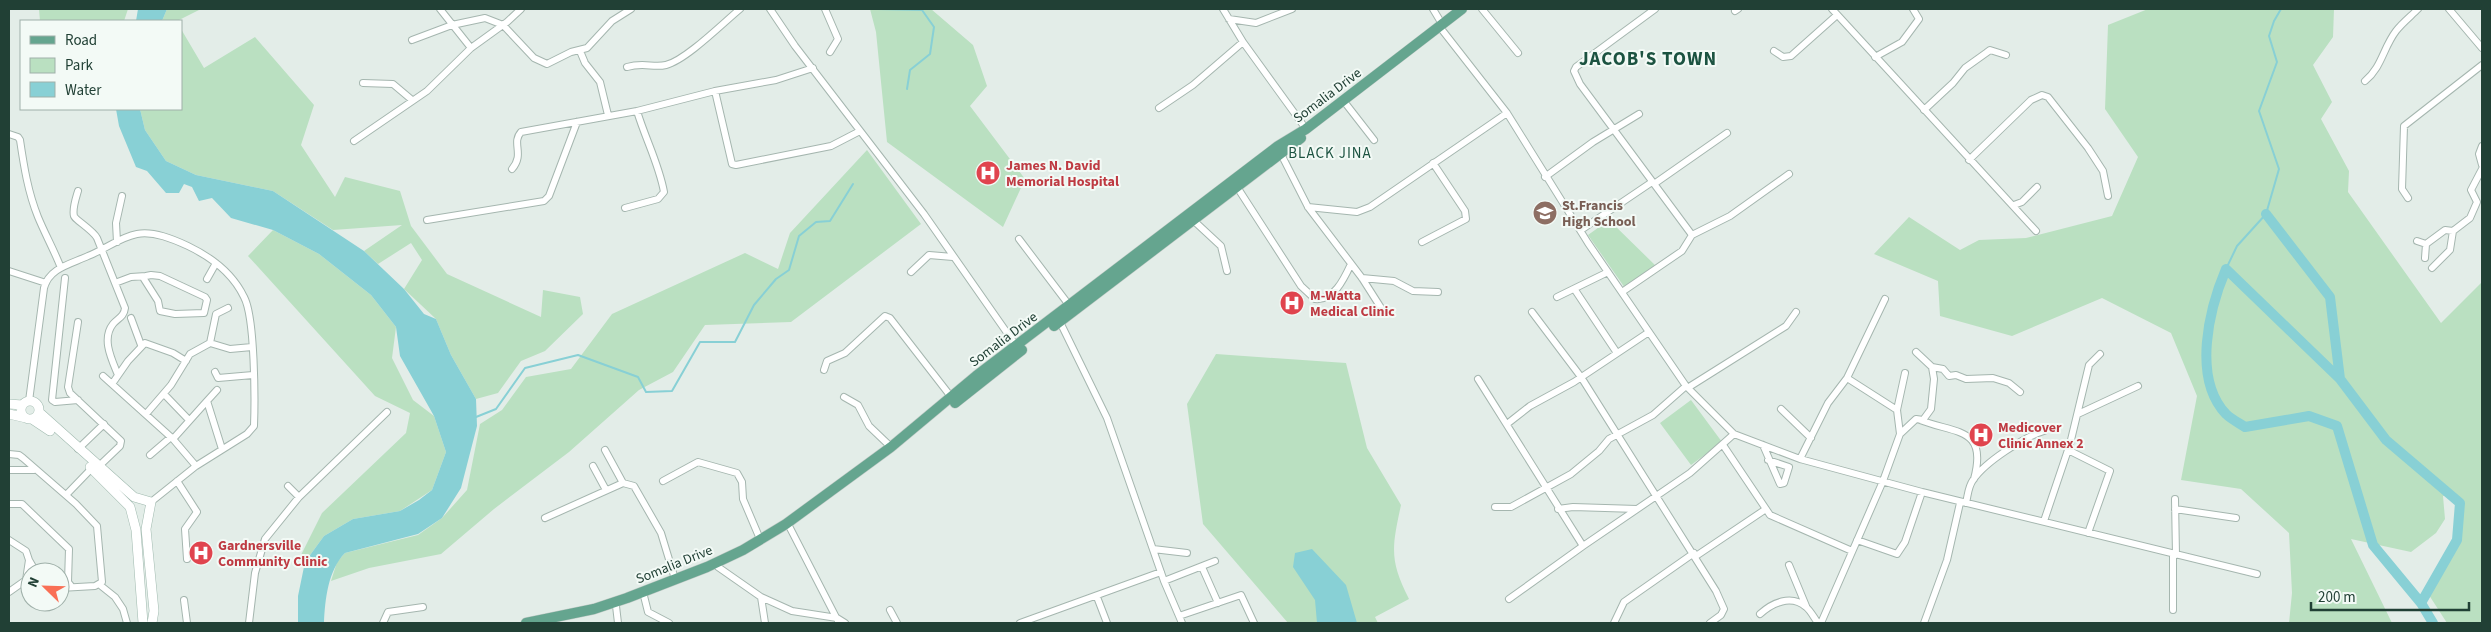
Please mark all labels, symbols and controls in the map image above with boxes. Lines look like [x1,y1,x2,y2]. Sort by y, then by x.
legend [20,20,182,110]
text: Road [65,30,97,51]
district label: JACOB'S TOWN [1579,46,1717,73]
text: Park [65,55,94,76]
street label: Somalia Drive [1289,63,1366,128]
text: Water [65,80,102,101]
district label: BLACK JINA [1288,143,1372,164]
place label: James N. David Memorial Hospital [1006,156,1119,192]
hospital icon: James N. David Memorial Hospital [975,160,1001,186]
place label: St.Francis High School [1562,196,1635,232]
school or university icon: St.Francis High School [1532,200,1558,226]
place label: M-Watta Medical Clinic [1310,286,1395,322]
hospital icon: M-Watta Medical Clinic [1279,290,1305,316]
street label: Somalia Drive [965,307,1042,372]
place label: Medicover Clinic Annex 2 [1998,418,2084,454]
hospital icon: Medicover Clinic Annex 2 [1968,422,1994,448]
place label: Gardnersville Community Clinic [218,536,328,572]
hospital icon: Gardnersville Community Clinic [188,540,214,566]
street label: Somalia Drive [633,540,716,589]
north arrow [20,562,70,612]
text: N [23,574,45,591]
scale bar [2311,580,2468,612]
text: 200 m [2318,587,2356,608]

